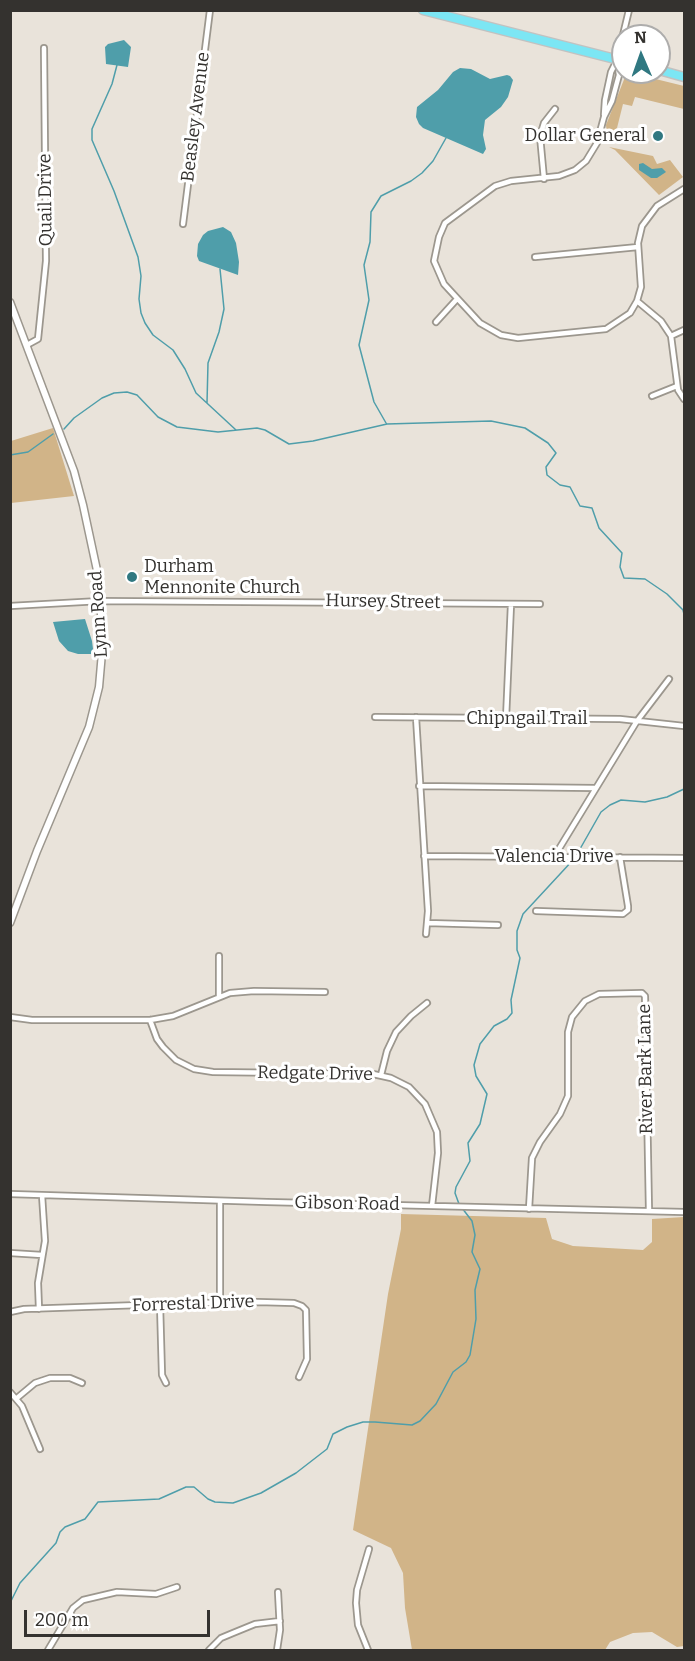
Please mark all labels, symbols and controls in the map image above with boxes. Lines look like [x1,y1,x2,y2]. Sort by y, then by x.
north arrow [611,24,671,84]
text: N [634,28,647,47]
street label: Beasley Avenue [177,51,215,183]
place label: Dollar General [525,125,646,147]
marker: Dollar General [651,129,665,143]
street label: Quail Drive [34,153,58,247]
place label: Durham Mennonite Church [144,556,300,598]
street label: Lynn Road [85,570,113,658]
marker: Durham Mennonite Church [125,570,139,584]
street label: Hursey Street [325,590,441,614]
street label: Chipngail Trail [466,708,588,730]
street label: Valencia Drive [494,846,614,868]
street label: River Bark Lane [634,1004,658,1134]
street label: Redgate Drive [257,1062,373,1086]
street label: Gibson Road [294,1192,400,1216]
street label: Forrestal Drive [131,1291,255,1317]
scale bar [27,1598,213,1636]
text: 200 m [35,1609,89,1631]

